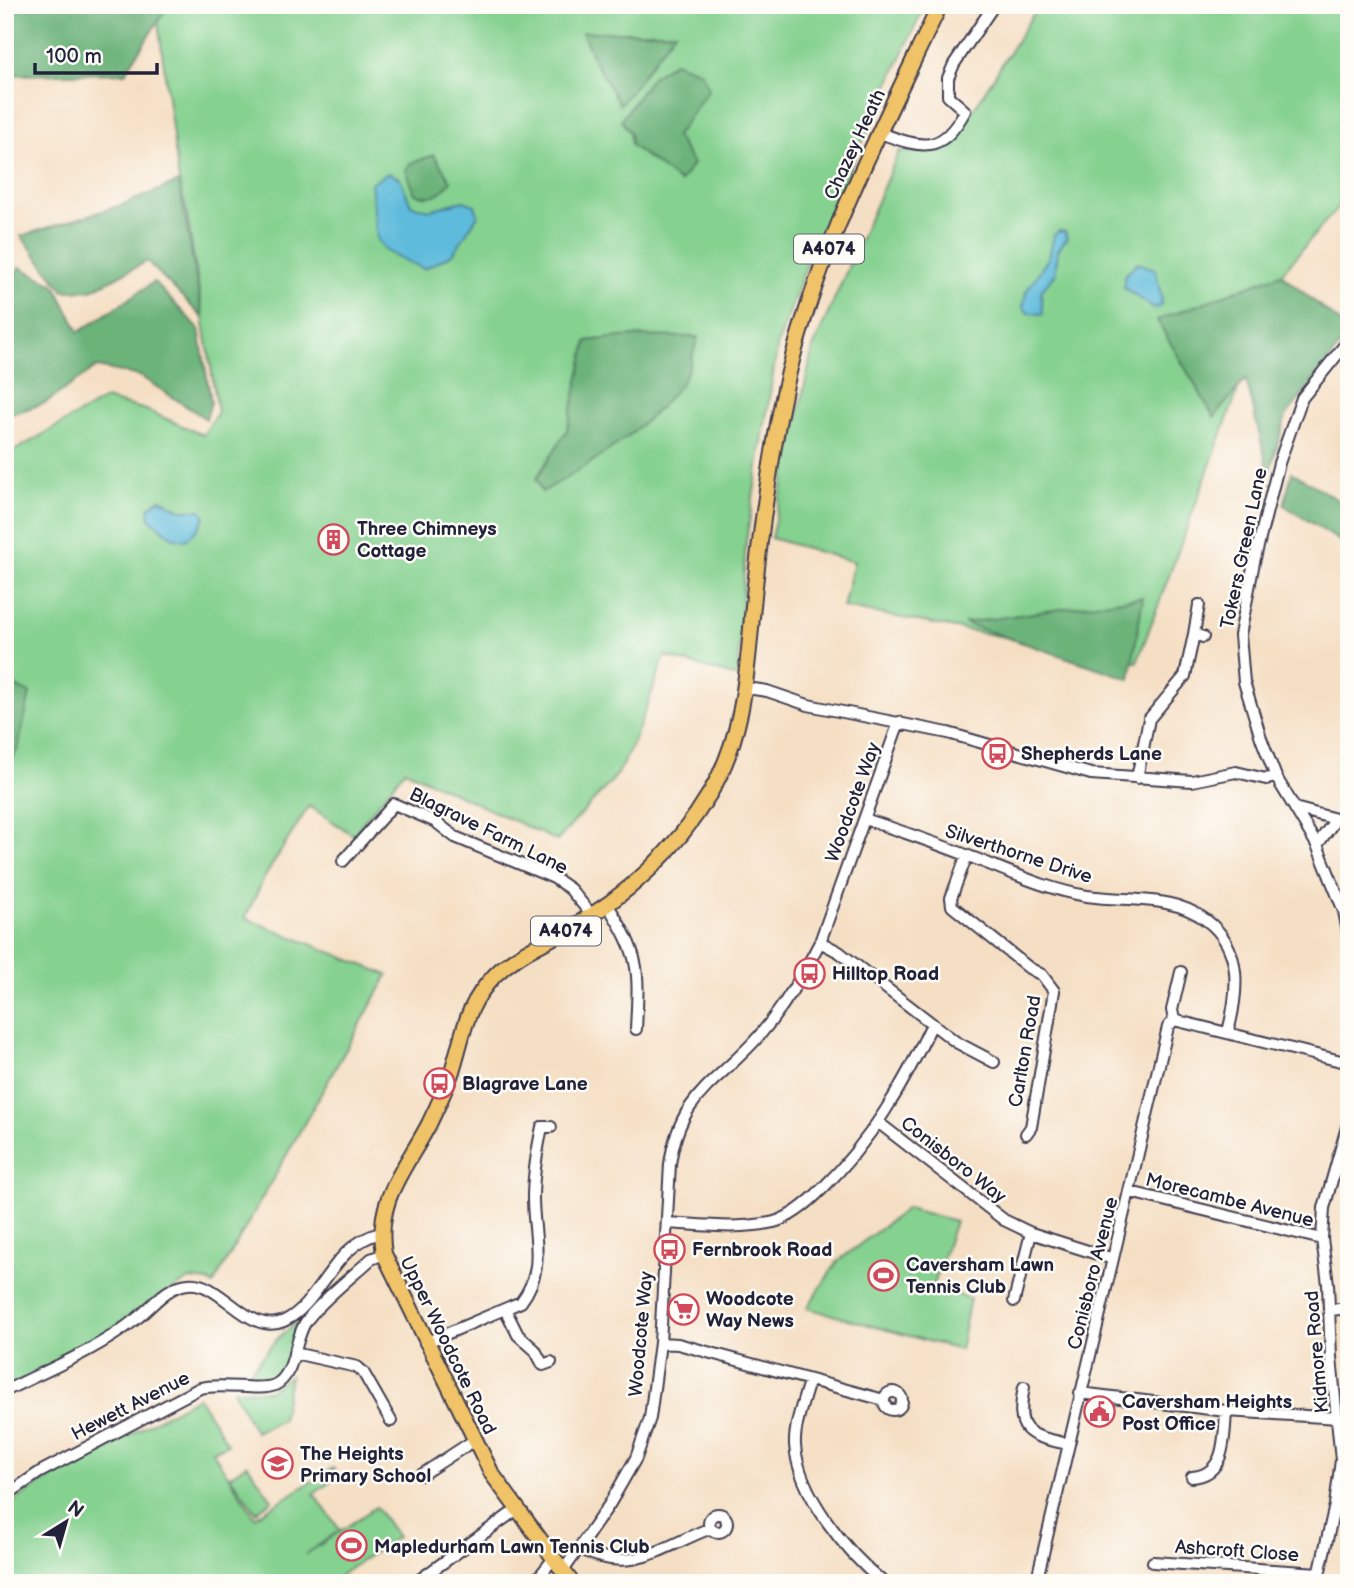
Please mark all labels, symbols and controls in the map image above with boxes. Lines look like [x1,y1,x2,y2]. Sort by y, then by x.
scale bar [35,32,158,76]
text: 100 m [46,44,102,69]
street label: Chazey Heath [820,86,891,204]
road number: A4074 [794,234,864,264]
street label: Tokers Green Lane [1216,466,1273,631]
place label: Three Chimneys Cottage [357,518,497,563]
building icon: Three Chimneys Cottage [317,522,351,556]
bus stop icon: Shepherds Lane [981,736,1015,770]
street label: Woodcote Way [821,739,886,866]
place label: Shepherds Lane [1021,743,1162,766]
street label: Blagrave Farm Lane [405,783,571,880]
street label: Silverthorne Drive [942,820,1095,889]
road number: A4074 [531,916,601,946]
bus stop icon: Hilltop Road [792,956,826,990]
place label: Hilltop Road [832,963,939,986]
street label: Carlton Road [1004,994,1047,1109]
bus stop icon: Blagrave Lane [422,1066,456,1100]
place label: Blagrave Lane [462,1073,588,1096]
street label: Conisboro Way [896,1112,1011,1209]
street label: Morecambe Avenue [1143,1168,1316,1232]
street label: Conisboro Avenue [1063,1195,1124,1352]
bus stop icon: Fernbrook Road [652,1232,686,1266]
place label: Fernbrook Road [692,1239,832,1262]
street label: Upper Woodcote Road [394,1253,501,1439]
place label: Caversham Lawn Tennis Club [906,1254,1054,1299]
sports icon: Caversham Lawn Tennis Club [866,1258,900,1292]
street label: Woodcote Way [625,1270,658,1398]
place label: Woodcote Way News [706,1288,794,1333]
street label: Kidmore Road [1301,1290,1334,1414]
supermarket icon: Woodcote Way News [666,1292,700,1326]
street label: Hewett Avenue [68,1367,194,1446]
place label: Caversham Heights Post Office [1122,1391,1292,1436]
public building icon: Caversham Heights Post Office [1082,1395,1116,1429]
place label: The Heights Primary School [300,1443,431,1488]
school or university icon: The Heights Primary School [260,1447,294,1481]
north arrow [32,1486,102,1556]
text: N [63,1496,88,1523]
sports icon: Mapledurham Lawn Tennis Club [334,1529,368,1563]
place label: Mapledurham Lawn Tennis Club [374,1536,650,1559]
street label: Ashcroft Close [1174,1536,1300,1567]

